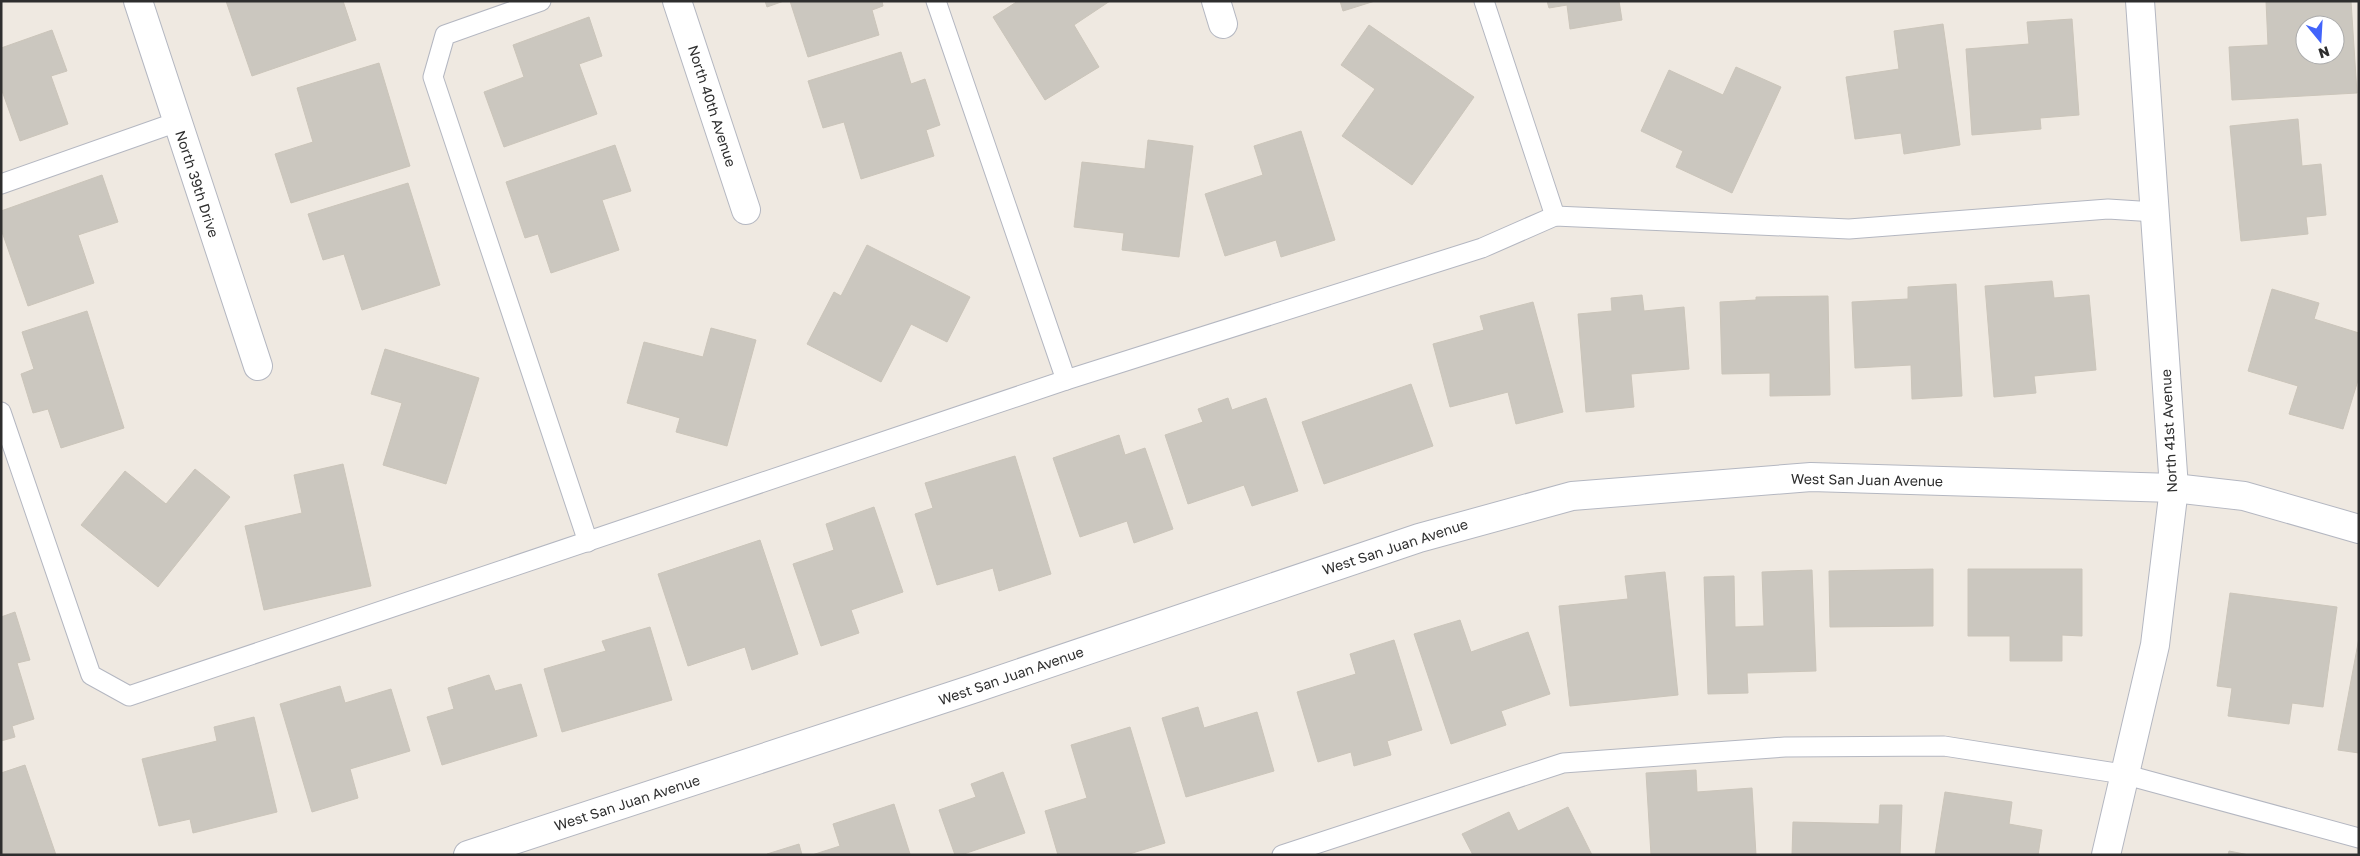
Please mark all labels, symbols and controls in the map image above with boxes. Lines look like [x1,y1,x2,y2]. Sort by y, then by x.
north arrow [2295,15,2345,65]
street label: North 40th Avenue [685,43,740,169]
text: N [2316,43,2332,63]
street label: North 39th Drive [172,128,223,240]
street label: North 41st Avenue [2157,369,2180,493]
street label: West San Juan Avenue [1791,470,1943,489]
street label: West San Juan Avenue [1320,515,1470,578]
street label: West San Juan Avenue [936,643,1086,708]
street label: West San Juan Avenue [552,771,702,834]

